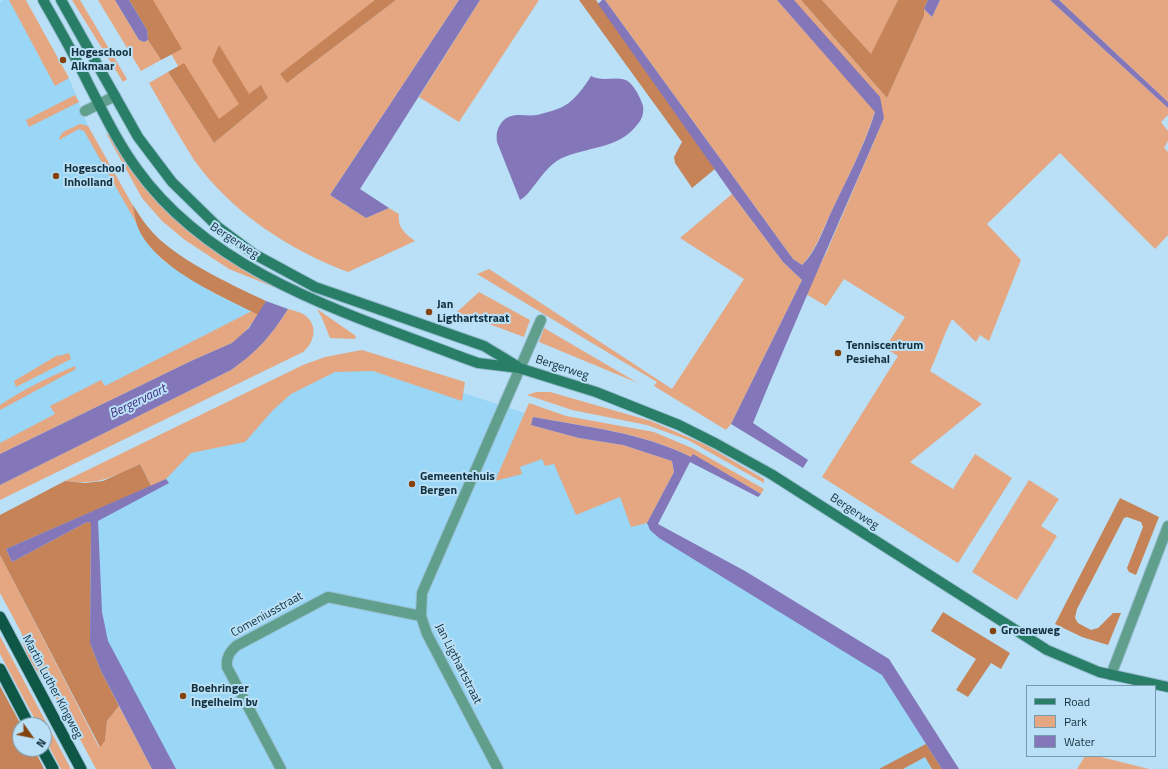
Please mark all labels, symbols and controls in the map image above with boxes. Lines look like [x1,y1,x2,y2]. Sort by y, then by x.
place label: Hogeschool Alkmaar [71,46,132,74]
marker: Hogeschool Alkmaar [58,55,68,65]
place label: Hogeschool Inholland [64,162,125,190]
marker: Hogeschool Inholland [51,171,61,181]
street label: Bergerweg [207,220,261,262]
place label: Jan Ligthartstraat [437,298,509,326]
marker: Jan Ligthartstraat [424,307,434,317]
place label: Tenniscentrum Pesiehal [846,339,923,367]
marker: Tenniscentrum Pesiehal [833,348,843,358]
street label: Bergerweg [534,353,590,383]
water label: Bergervaart [107,382,169,422]
place label: Gemeentehuis Bergen [420,470,495,498]
marker: Gemeentehuis Bergen [407,479,417,489]
street label: Bergerweg [827,491,881,533]
street label: Comeniusstraat [229,589,305,641]
street label: Jan Ligthartstraat [432,621,484,707]
place label: Groeneweg [1001,624,1060,638]
marker: Groeneweg [988,626,998,636]
street label: Martin Luther Kingweg [19,633,85,741]
place label: Boehringer Ingelheim bv [191,682,258,710]
legend [1026,685,1156,757]
marker: Boehringer Ingelheim bv [178,691,188,701]
text: Road [1064,692,1090,711]
text: Park [1064,712,1087,731]
north arrow [12,717,52,757]
text: Water [1064,732,1095,751]
text: N [32,735,50,751]

